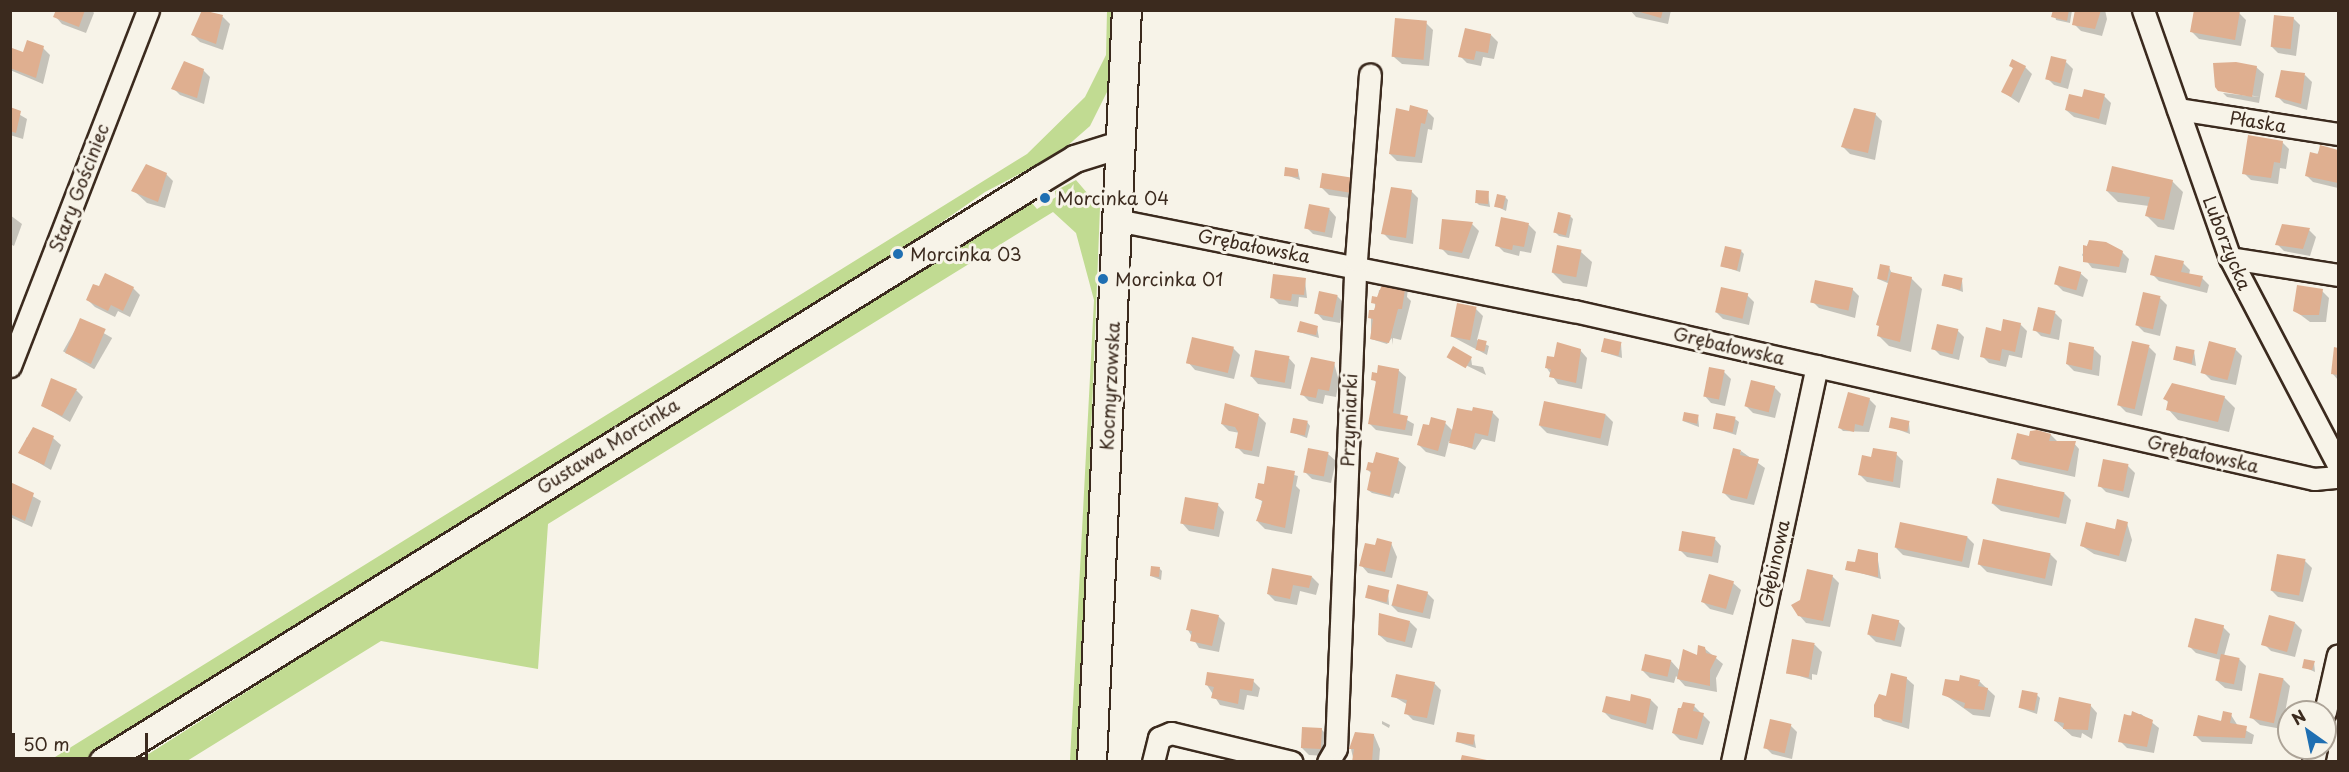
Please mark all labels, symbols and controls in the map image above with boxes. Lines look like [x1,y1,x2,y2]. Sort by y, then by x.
street label: Płaska [2228,107,2288,137]
street label: Stary Gościniec [45,121,113,255]
place label: Morcinka 04 [1057,187,1169,209]
marker: Morcinka 04 [1038,191,1052,205]
street label: Luborzycka [2198,193,2256,293]
street label: Grębałowska [1196,225,1312,267]
place label: Morcinka 03 [910,243,1022,265]
marker: Morcinka 03 [891,247,905,261]
place label: Morcinka 01 [1115,268,1223,290]
marker: Morcinka 01 [1096,272,1110,286]
street label: Kocmyrzowska [1096,321,1124,451]
street label: Grębałowska [1671,323,1787,369]
street label: Przymiarki [1337,373,1361,467]
street label: Gustawa Morcinka [533,394,683,498]
street label: Grębałowska [2145,431,2261,477]
street label: Głębinowa [1754,518,1794,610]
north arrow [2277,700,2337,760]
text: N [2286,703,2310,730]
scale bar [15,721,152,759]
text: 50 m [23,730,70,757]

